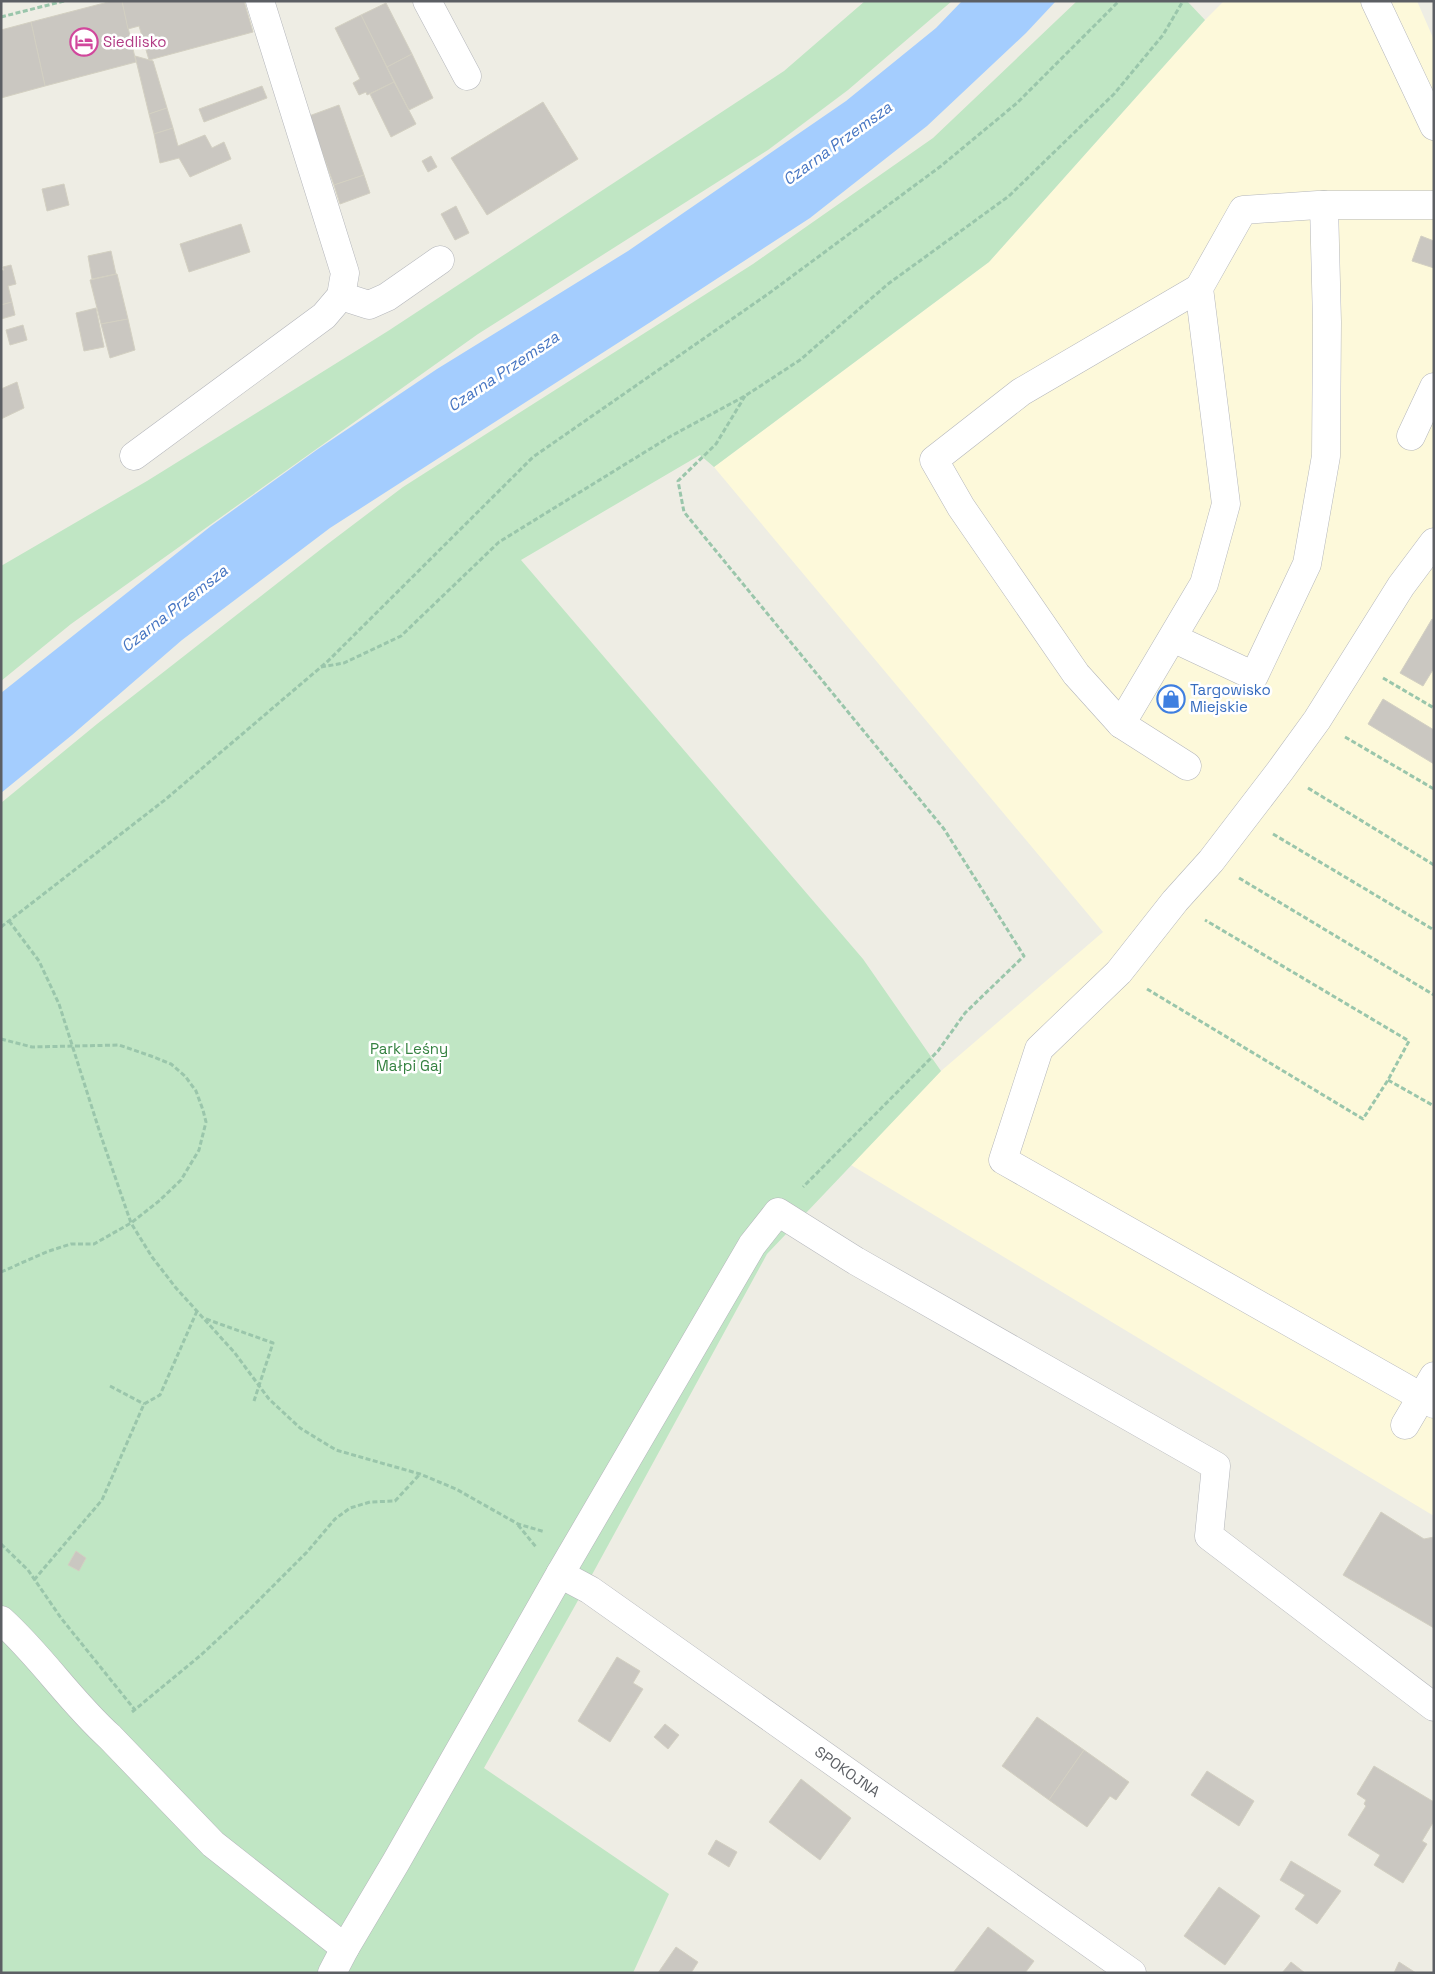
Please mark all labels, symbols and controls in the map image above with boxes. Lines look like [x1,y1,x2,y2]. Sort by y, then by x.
hotel icon: Siedlisko [69,27,99,57]
place label: Siedlisko [103,32,167,51]
water label: Czarna Przemsza [779,96,897,190]
water label: Czarna Przemsza [444,326,564,416]
water label: Czarna Przemsza [117,560,233,657]
place label: Targowisko Miejskie [1190,680,1271,716]
shop icon: Targowisko Miejskie [1156,684,1186,714]
park label: Park Leśny Małpi Gaj [370,1039,448,1075]
street label: SPOKOJNA [811,1742,884,1801]

